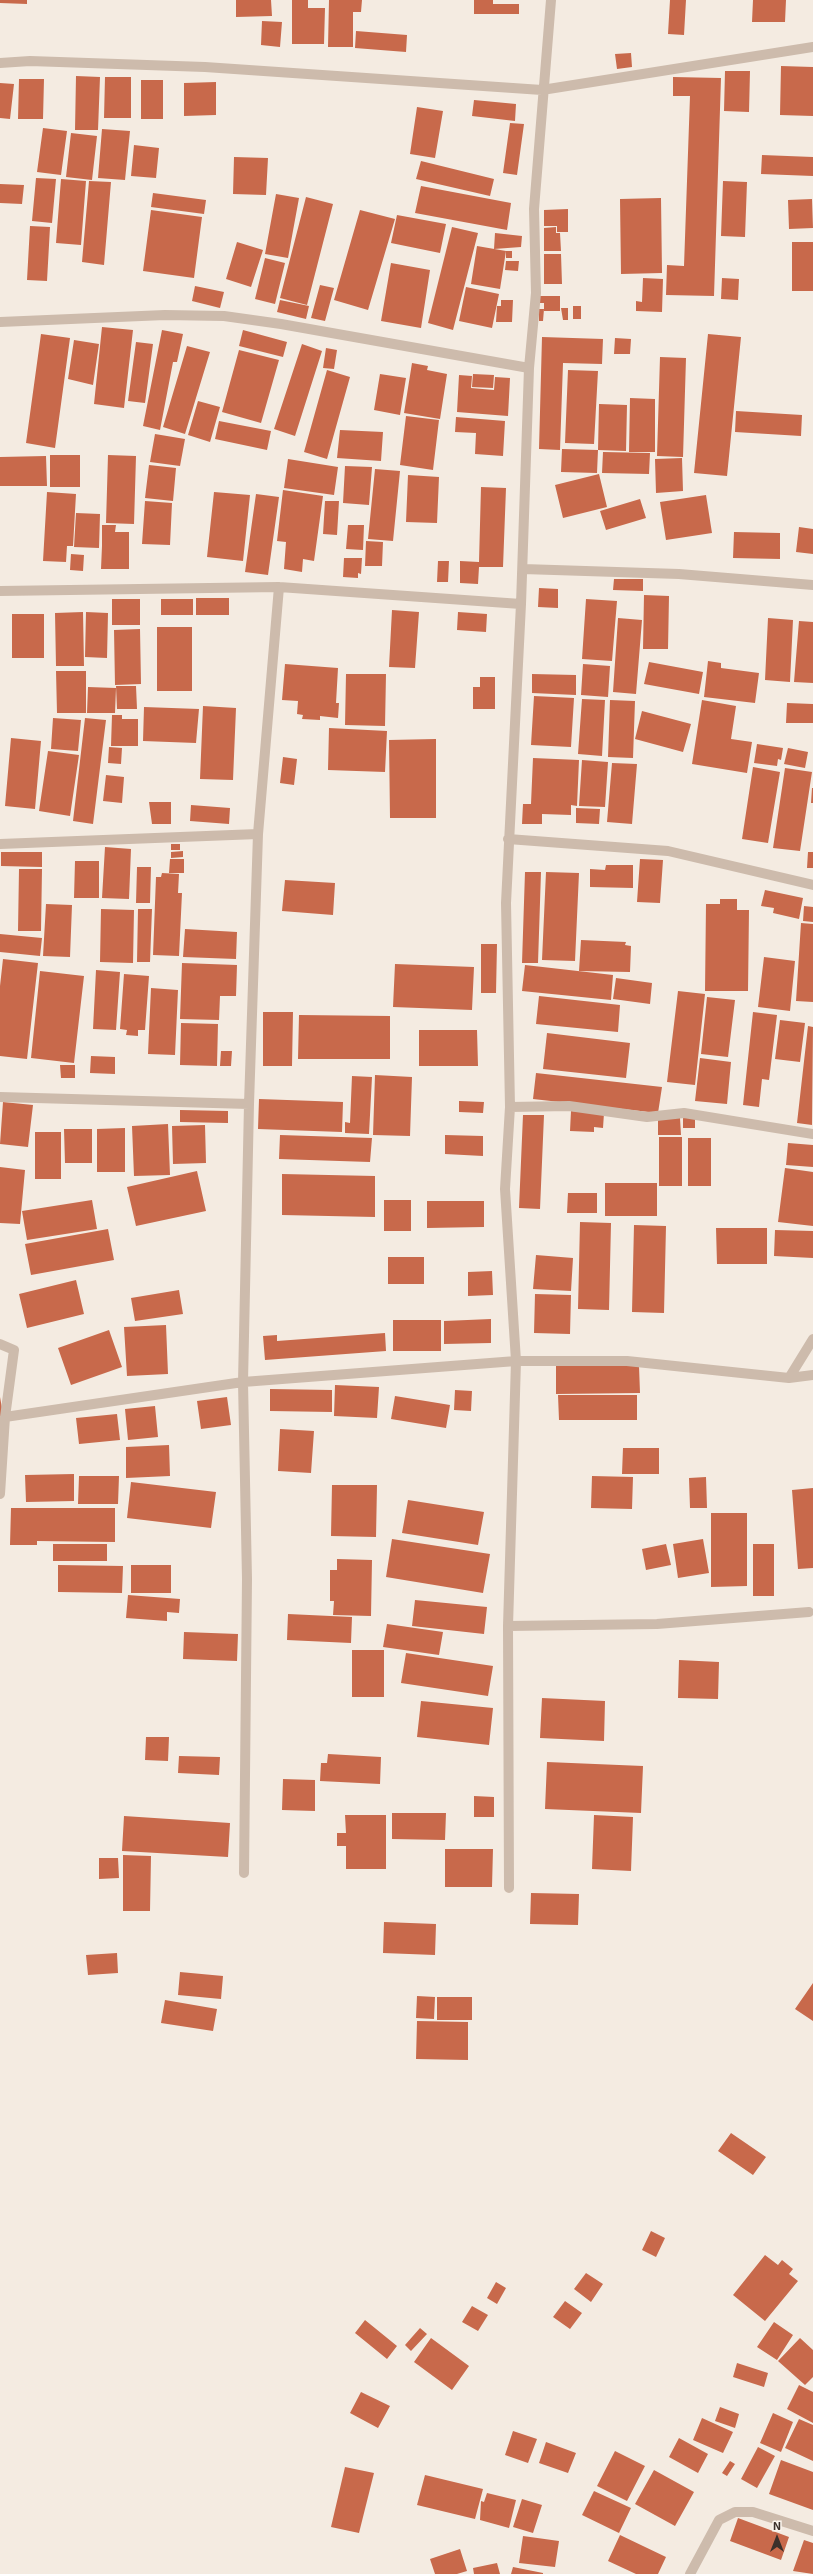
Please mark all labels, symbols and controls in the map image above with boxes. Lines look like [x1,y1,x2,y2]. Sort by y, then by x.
north arrow [757,2518,797,2558]
text: N [773,2519,781,2532]

